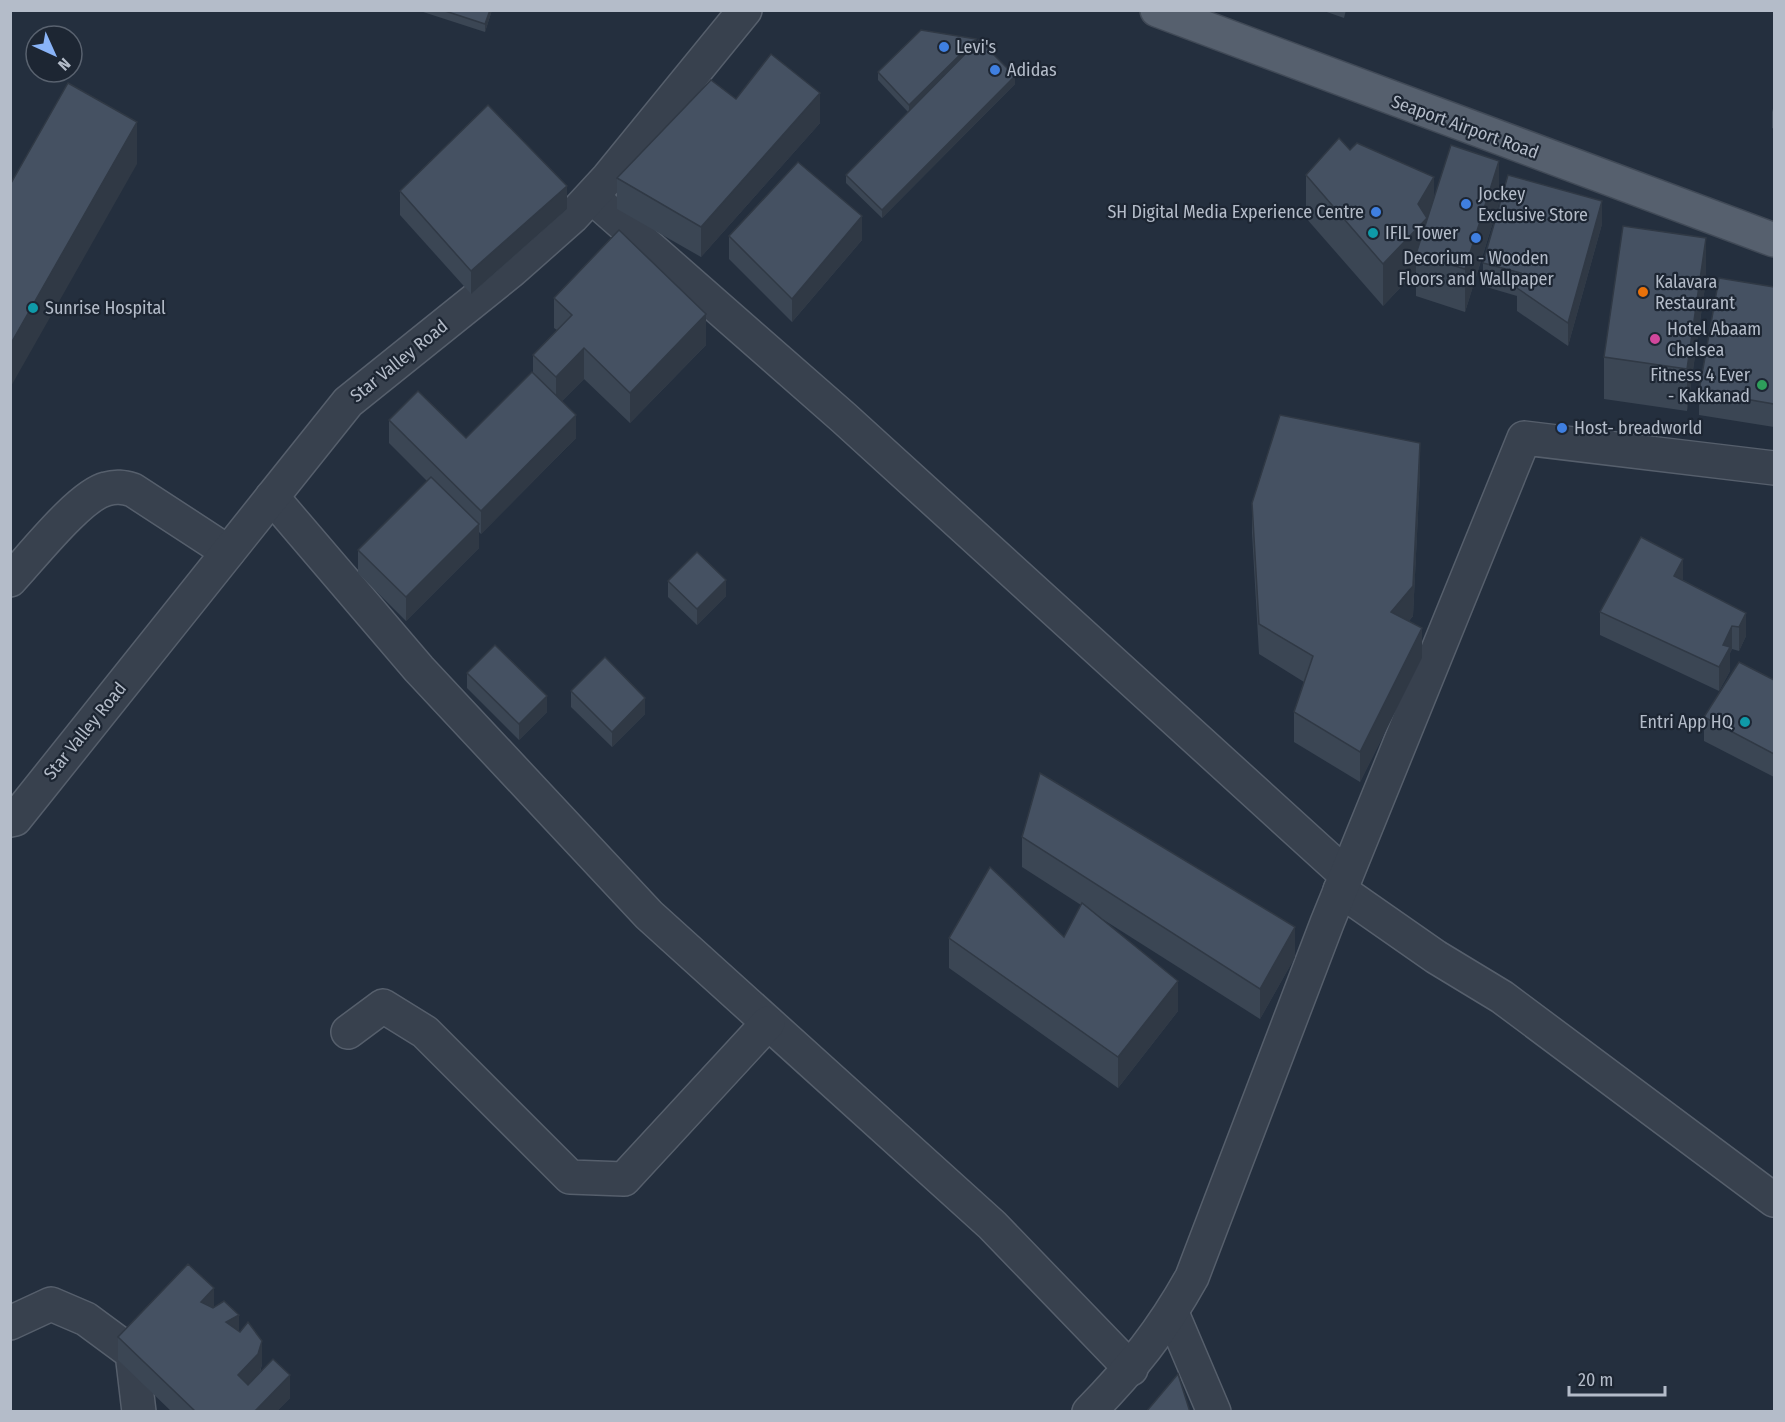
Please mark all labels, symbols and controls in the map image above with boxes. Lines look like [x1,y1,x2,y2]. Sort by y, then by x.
north arrow [24,24,84,84]
place label: Levi's [956,36,996,58]
marker: Levi's [937,40,951,54]
text: N [54,54,74,74]
place label: Adidas [1007,59,1057,81]
marker: Adidas [988,63,1002,77]
street label: Seaport Airport Road [1388,90,1542,164]
place label: Jockey Exclusive Store [1478,183,1588,226]
marker: Jockey Exclusive Store [1459,197,1473,211]
place label: SH Digital Media Experience Centre [1107,201,1364,223]
marker: SH Digital Media Experience Centre [1369,205,1383,219]
place label: IFIL Tower [1385,222,1459,244]
marker: IFIL Tower [1366,226,1380,240]
marker: Decorium - Wooden Floors and Wallpaper [1469,231,1483,245]
place label: Decorium - Wooden Floors and Wallpaper [1398,247,1554,290]
place label: Kalavara Restaurant [1655,271,1735,314]
marker: Kalavara Restaurant [1636,285,1650,299]
place label: Sunrise Hospital [45,297,166,319]
marker: Sunrise Hospital [26,301,40,315]
street label: Star Valley Road [346,315,452,407]
place label: Hotel Abaam Chelsea [1667,318,1761,361]
marker: Hotel Abaam Chelsea [1648,332,1662,346]
place label: Fitness 4 Ever - Kakkanad [1650,364,1751,407]
marker: Fitness 4 Ever - Kakkanad [1755,378,1769,392]
place label: Host- breadworld [1574,417,1703,439]
marker: Host- breadworld [1555,421,1569,435]
street label: Star Valley Road [39,678,131,784]
place label: Entri App HQ [1639,711,1733,733]
marker: Entri App HQ [1738,715,1752,729]
scale bar [1569,1359,1665,1397]
text: 20 m [1578,1369,1613,1391]

